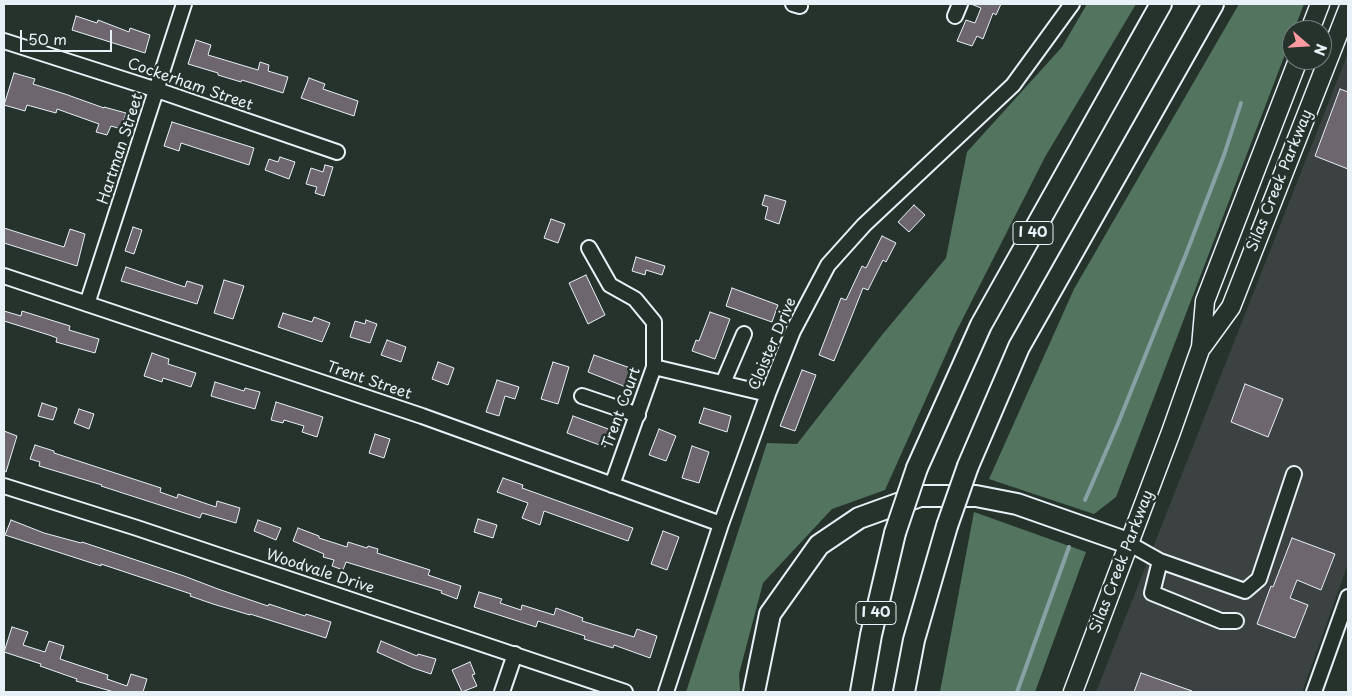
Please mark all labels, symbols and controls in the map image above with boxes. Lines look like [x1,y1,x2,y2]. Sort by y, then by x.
scale bar [22,20,115,52]
north arrow [1282,20,1332,70]
text: 50 m [28,27,67,50]
text: N [1309,41,1332,58]
street label: Cockerham Street [125,55,255,115]
street label: Hartman Street [95,91,147,207]
street label: Silas Creek Parkway [1243,107,1317,255]
road number: I 40 [1013,222,1053,244]
street label: Cloister Drive [745,295,801,393]
street label: Trent Street [324,358,414,404]
street label: Trent Court [599,365,645,451]
street label: Silas Creek Parkway [1086,488,1158,636]
street label: Woodvale Drive [264,546,376,598]
road number: I 40 [856,602,896,624]

